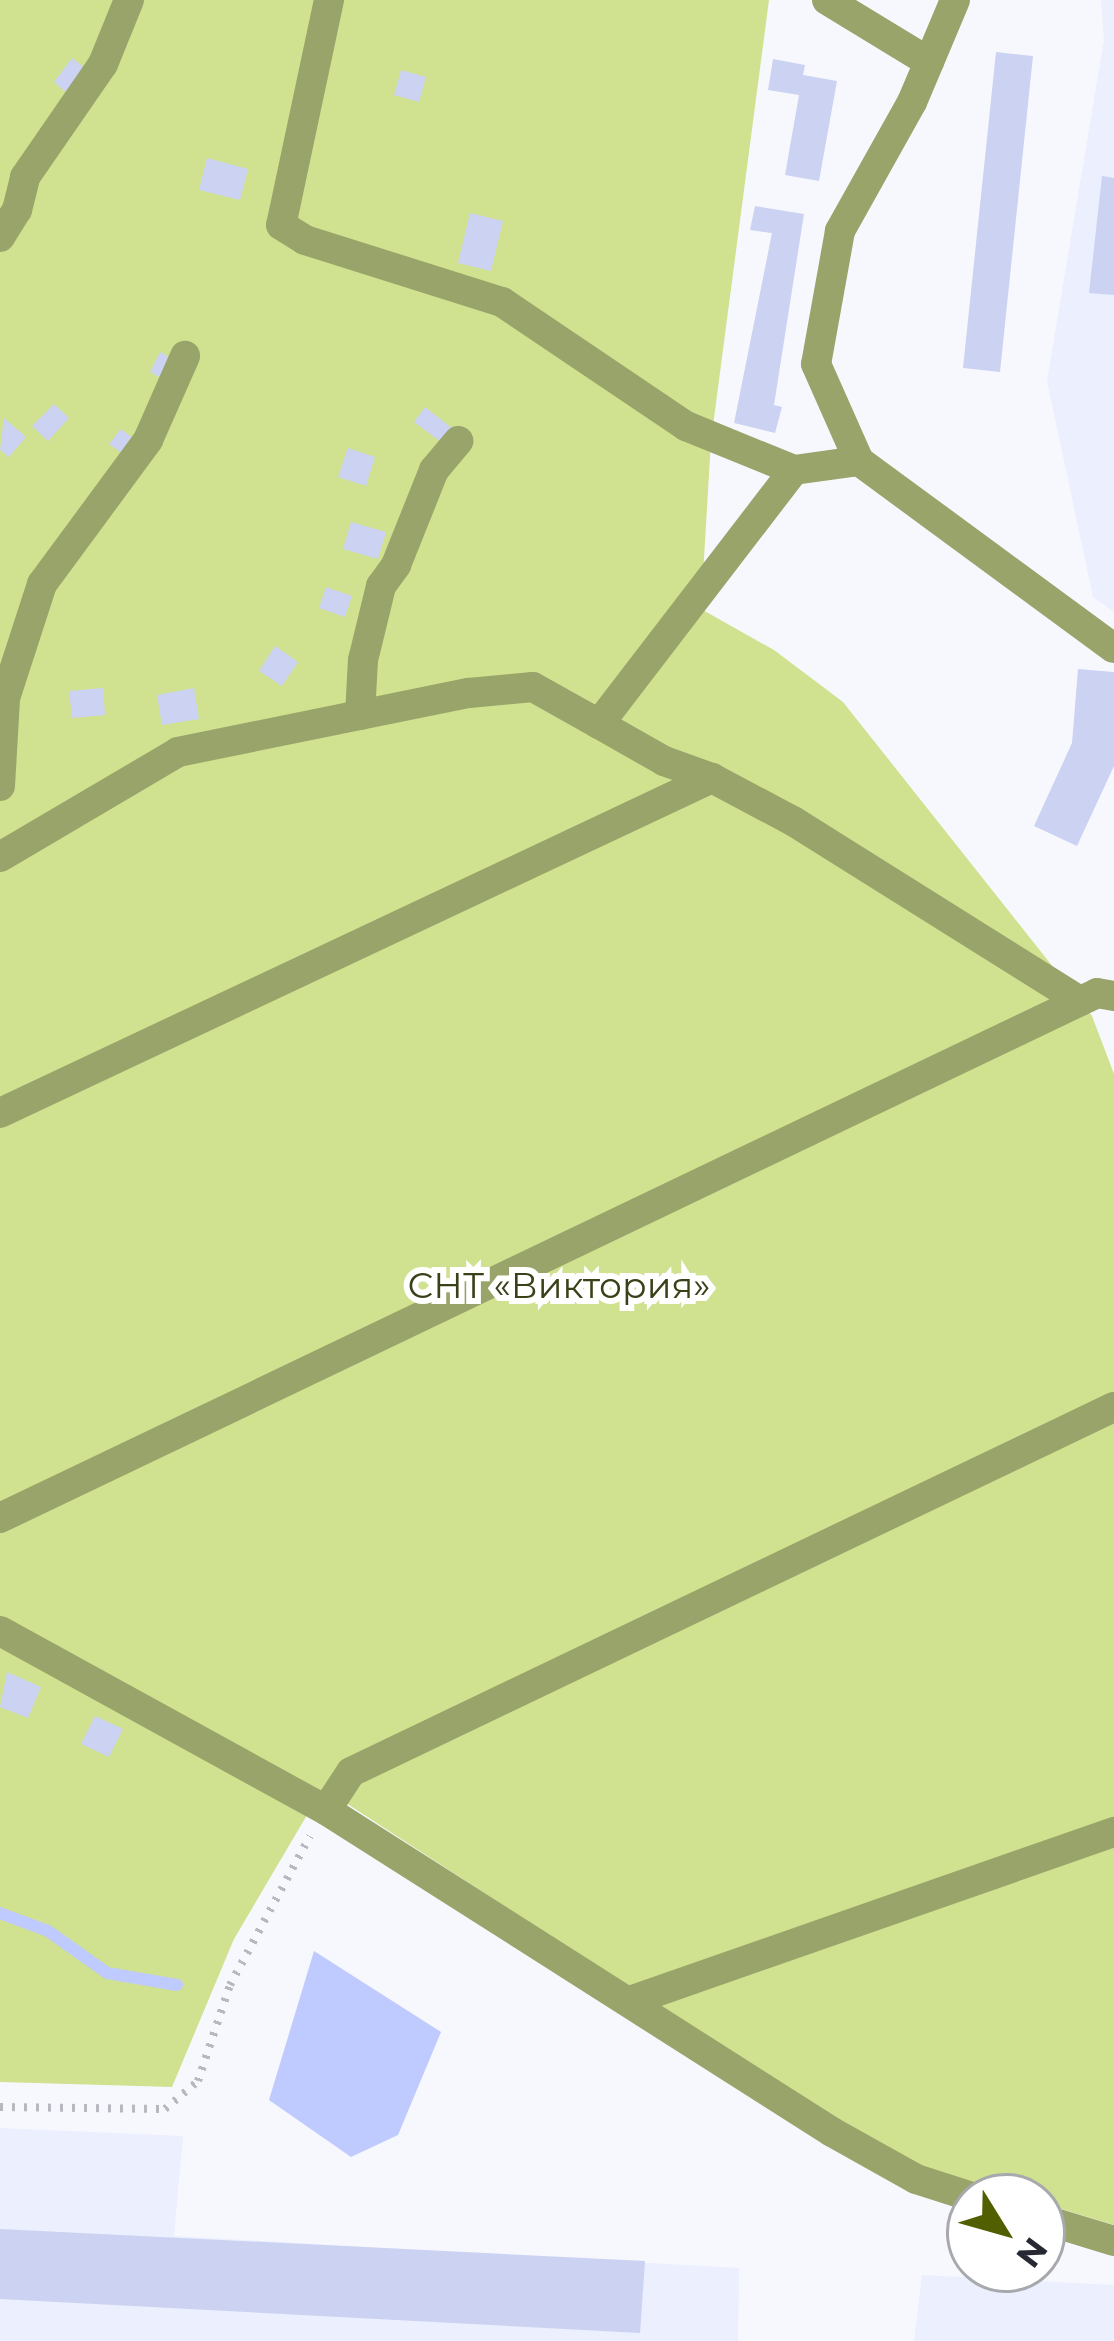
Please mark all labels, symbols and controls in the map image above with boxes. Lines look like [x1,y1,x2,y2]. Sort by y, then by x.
park label: СНТ «Виктория» [408,1264,710,1308]
north arrow [946,2173,1066,2293]
text: N [1008,2230,1056,2276]

